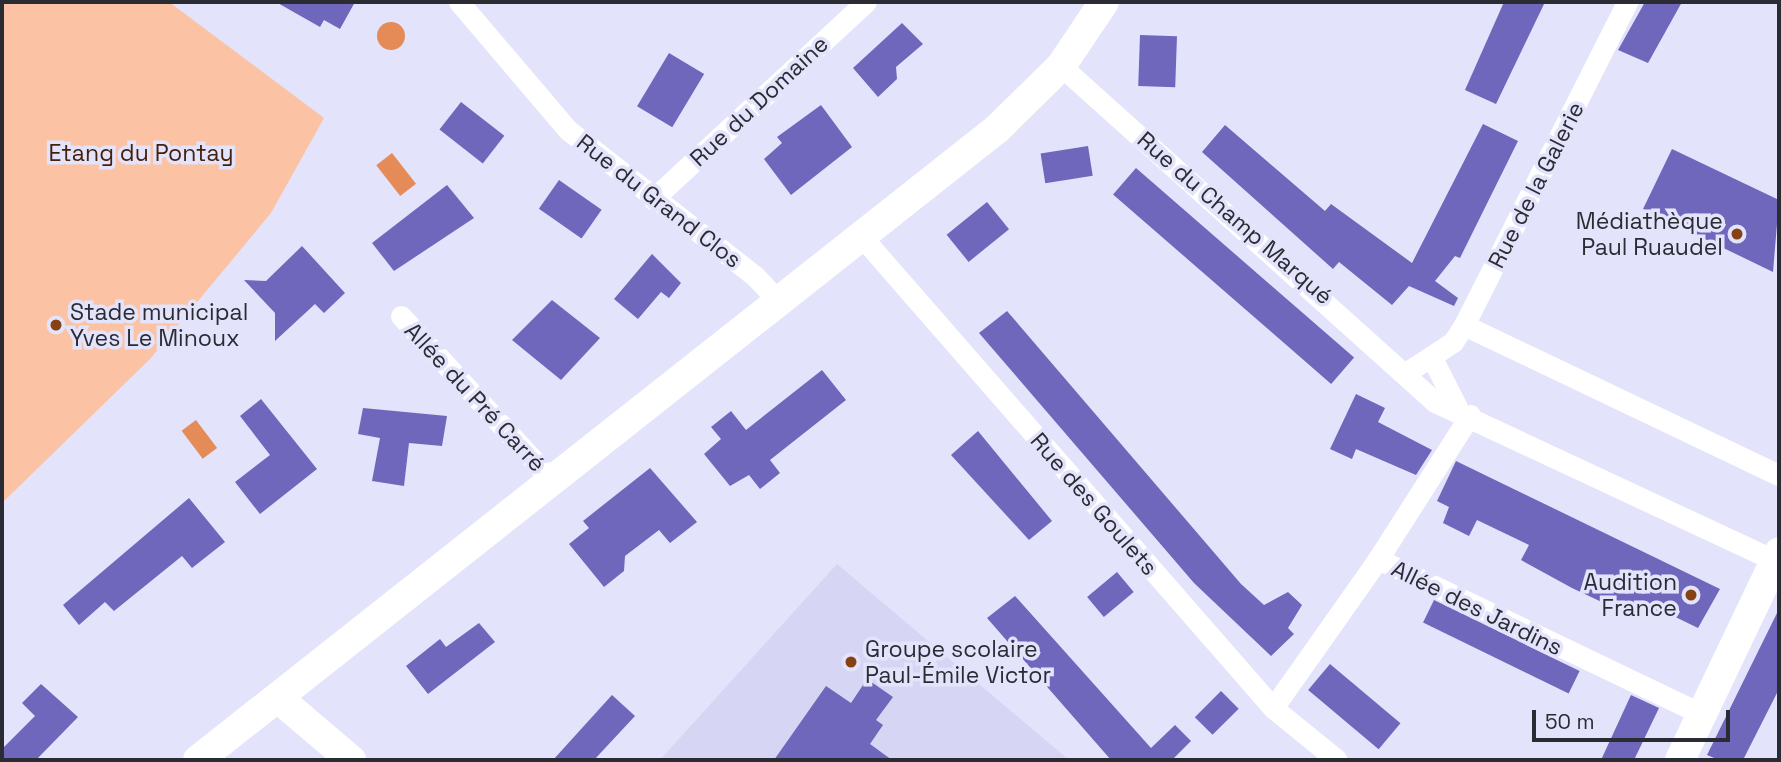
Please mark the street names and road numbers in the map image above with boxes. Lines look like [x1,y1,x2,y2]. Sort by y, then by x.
street label: Rue du Domaine [684,30,834,172]
street label: Rue de la Galerie [1482,97,1590,273]
street label: Rue du Champ Marqué [1132,126,1338,310]
street label: Rue du Grand Clos [571,128,747,274]
street label: Allée du Pré Carré [399,317,551,477]
street label: Rue des Goulets [1025,427,1163,581]
street label: Allée des Jardins [1387,555,1567,661]

